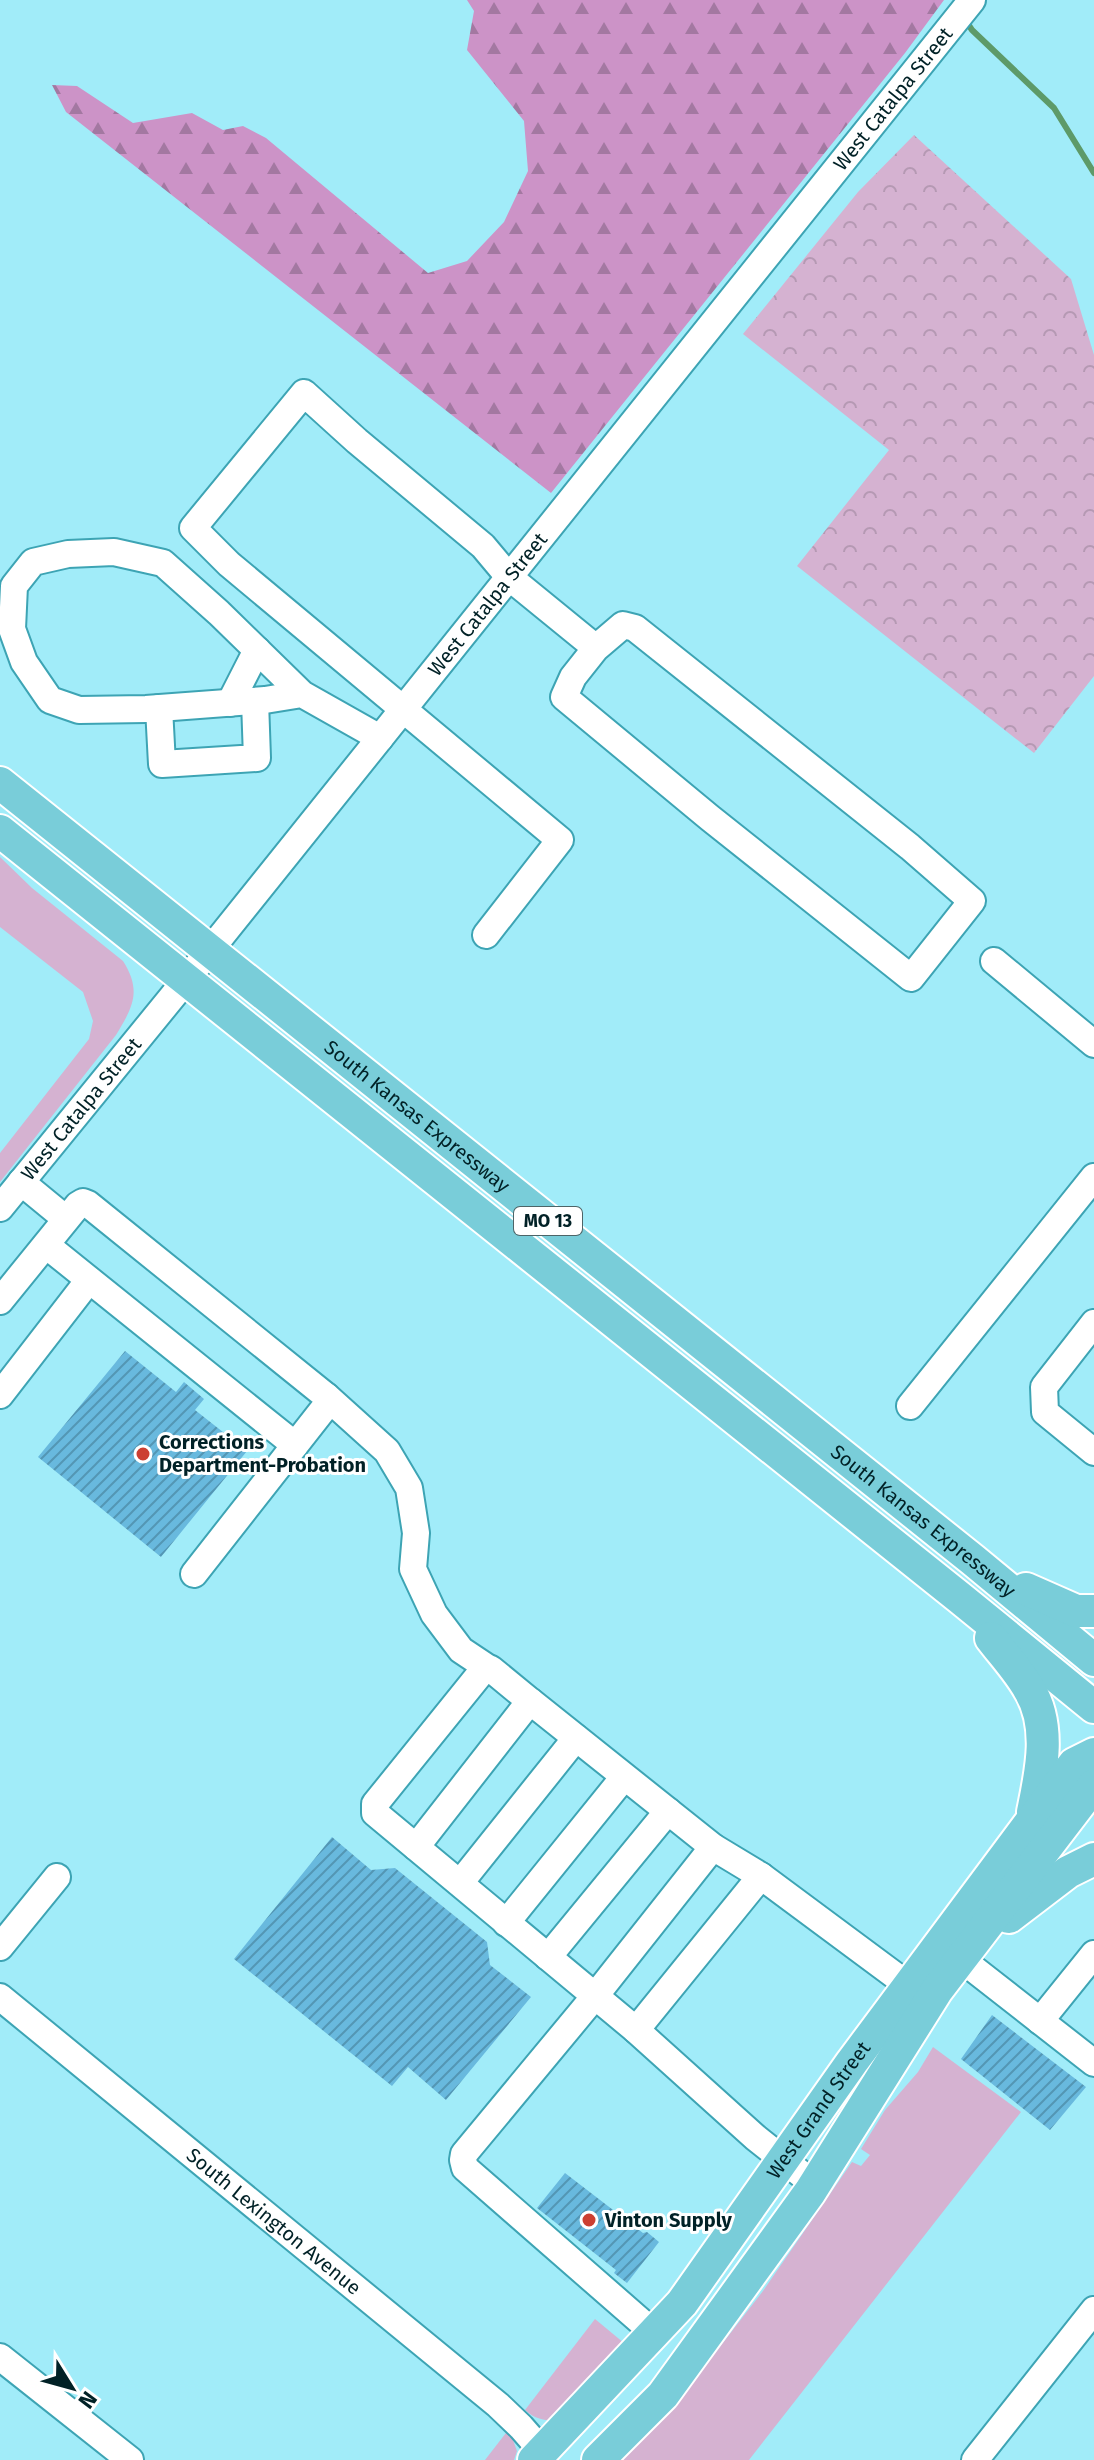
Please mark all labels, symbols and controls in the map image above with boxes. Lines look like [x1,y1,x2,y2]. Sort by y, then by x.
street label: West Catalpa Street [828,22,958,175]
street label: West Catalpa Street [423,527,553,681]
street label: West Catalpa Street [16,1032,147,1185]
street label: South Kansas Expressway [320,1035,515,1198]
road number: MO 13 [514,1207,582,1235]
place label: Corrections Department-Probation [159,1430,366,1477]
street label: South Kansas Expressway [826,1439,1021,1603]
marker: Corrections Department-Probation [134,1445,152,1463]
street label: West Grand Street [761,2036,876,2183]
street label: South Lexington Avenue [182,2143,366,2300]
place label: Vinton Supply [604,2208,732,2232]
marker: Vinton Supply [580,2211,598,2229]
north arrow [32,2348,112,2428]
text: N [72,2386,103,2414]

